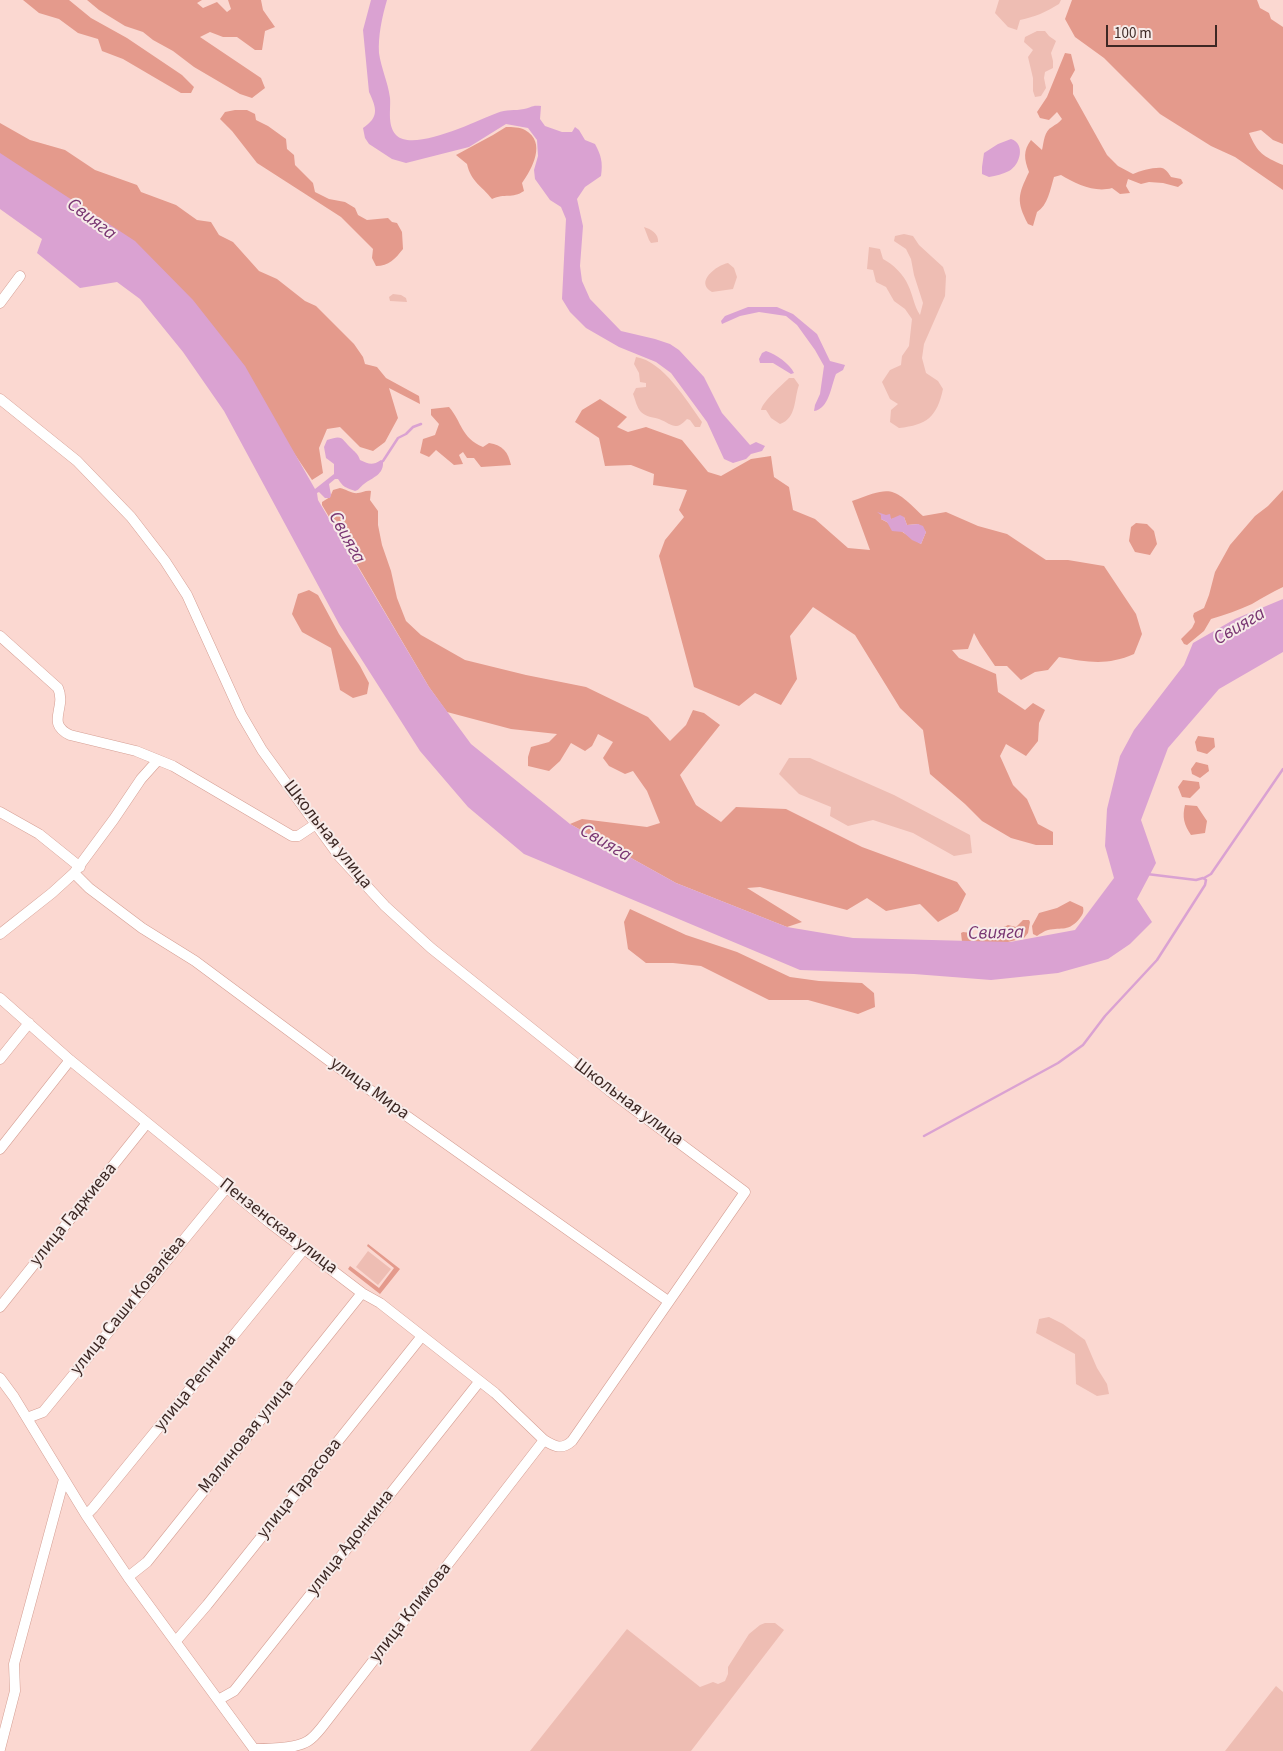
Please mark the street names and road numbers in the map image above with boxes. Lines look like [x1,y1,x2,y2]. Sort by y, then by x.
street label: Школьная улица [278,776,376,894]
street label: улица Мира [325,1053,413,1125]
street label: Школьная улица [569,1055,687,1151]
street label: улица Гаджиева [26,1159,122,1271]
street label: Пензенская улица [215,1174,341,1280]
street label: улица Саши Ковалёва [66,1232,192,1380]
street label: улица Репнина [150,1330,242,1436]
street label: Малиновая улица [195,1376,299,1498]
street label: улица Тарасова [253,1434,347,1544]
street label: улица Адонкина [303,1486,399,1600]
street label: улица Климова [365,1559,457,1667]

